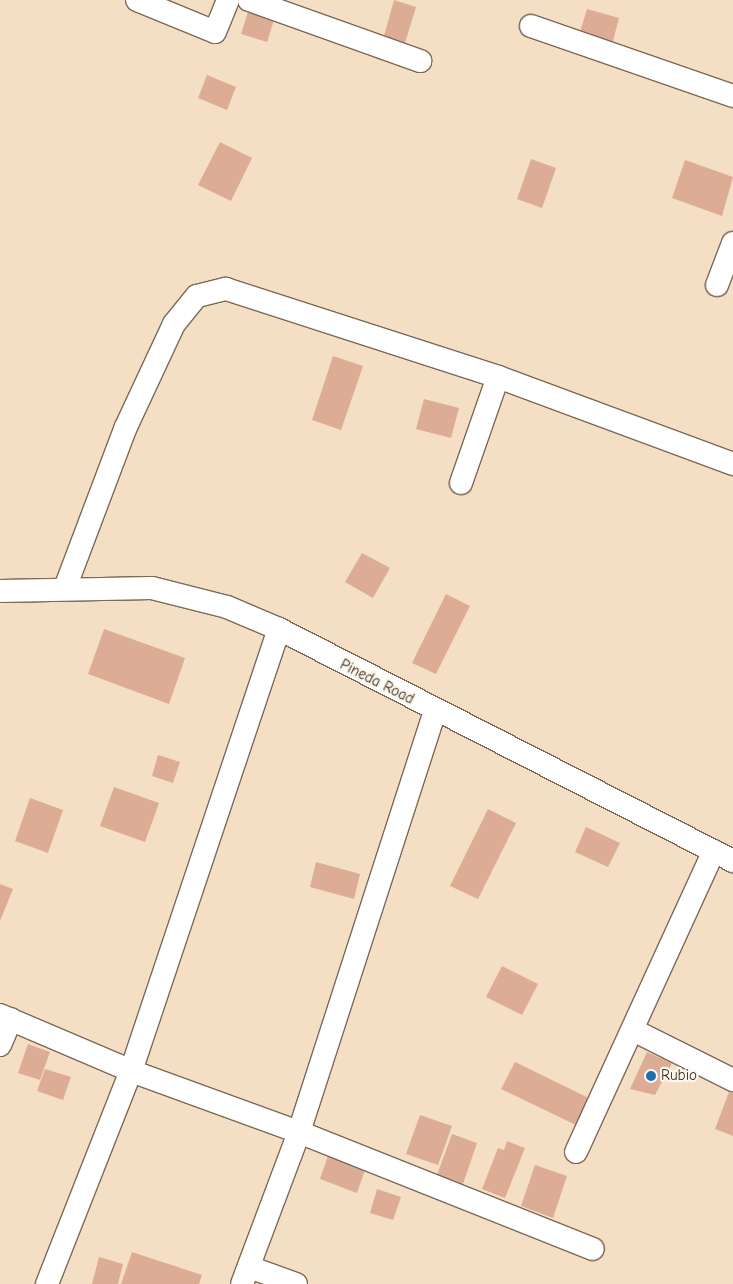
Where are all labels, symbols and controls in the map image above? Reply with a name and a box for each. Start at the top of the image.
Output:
street label: Pineda Road [337,656,417,708]
place label: Rubio [661,1067,697,1085]
marker: Rubio [645,1070,657,1082]

